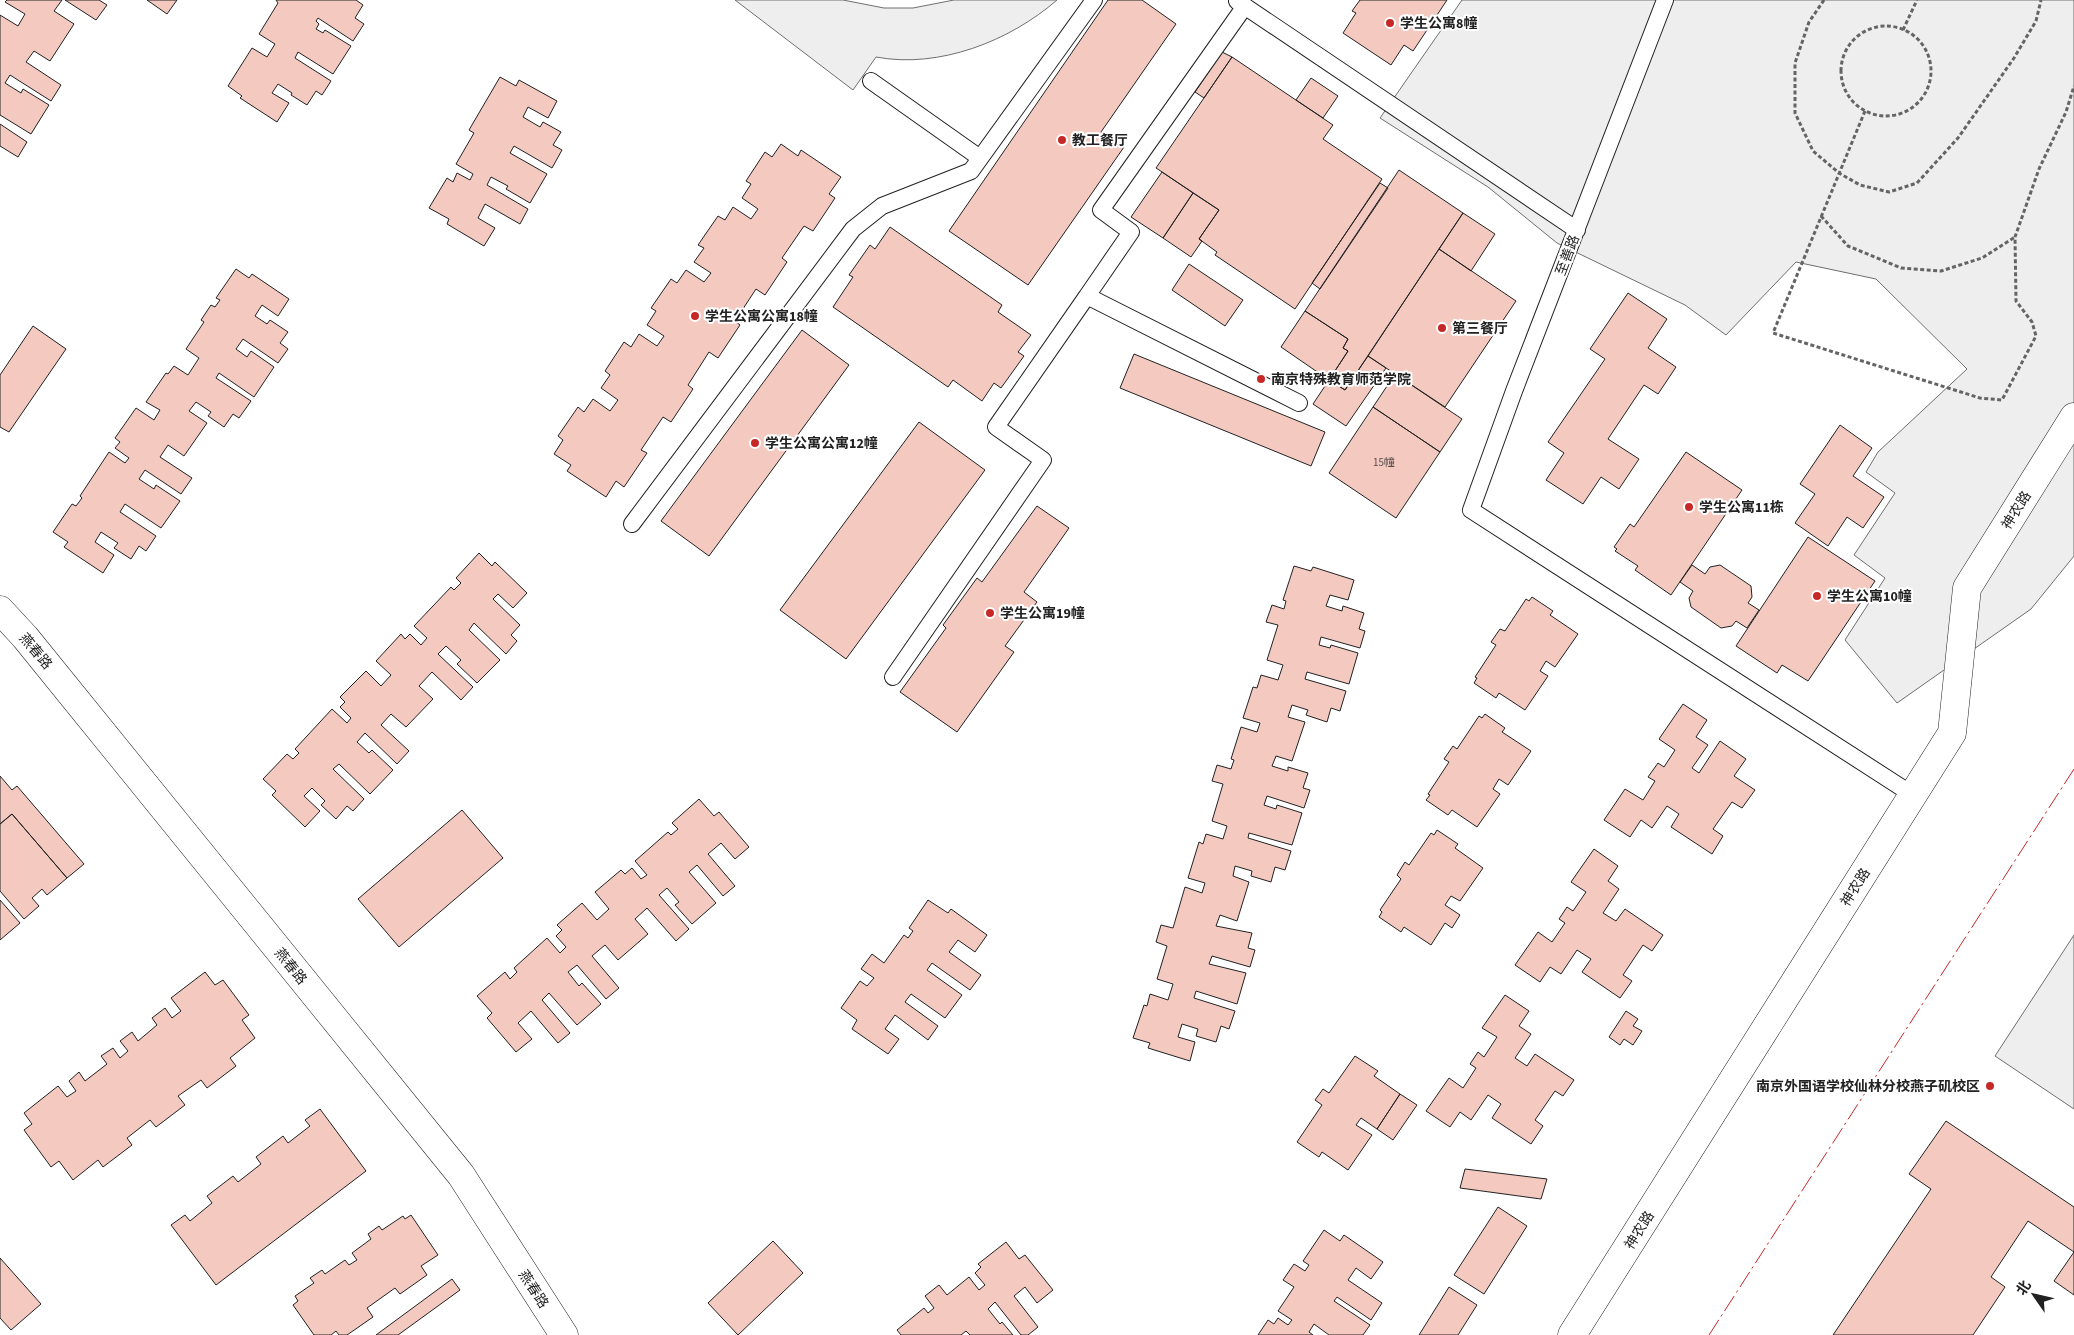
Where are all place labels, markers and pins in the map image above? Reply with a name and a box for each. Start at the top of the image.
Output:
place label: 学生公寓8幢 [1400,14,1477,34]
marker: 学生公寓8幢 [1384,17,1396,29]
place label: 教工餐厅 [1072,131,1128,151]
marker: 教工餐厅 [1056,134,1068,146]
place label: 学生公寓公寓18幢 [705,307,818,327]
marker: 学生公寓公寓18幢 [689,310,701,322]
place label: 第三餐厅 [1452,319,1508,339]
marker: 第三餐厅 [1436,322,1448,334]
place label: 南京特殊教育师范学院 [1271,370,1411,390]
marker: 南京特殊教育师范学院 [1255,373,1267,385]
place label: 学生公寓公寓12幢 [765,434,878,454]
marker: 学生公寓公寓12幢 [749,437,761,449]
place label: 学生公寓11栋 [1699,498,1784,518]
marker: 学生公寓11栋 [1683,501,1695,513]
place label: 学生公寓10幢 [1827,587,1912,607]
marker: 学生公寓10幢 [1811,590,1823,602]
place label: 学生公寓19幢 [1000,604,1085,624]
marker: 学生公寓19幢 [984,607,996,619]
place label: 南京外国语学校仙林分校燕子矶校区 [1756,1077,1980,1097]
marker: 南京外国语学校仙林分校燕子矶校区 [1984,1080,1996,1092]

